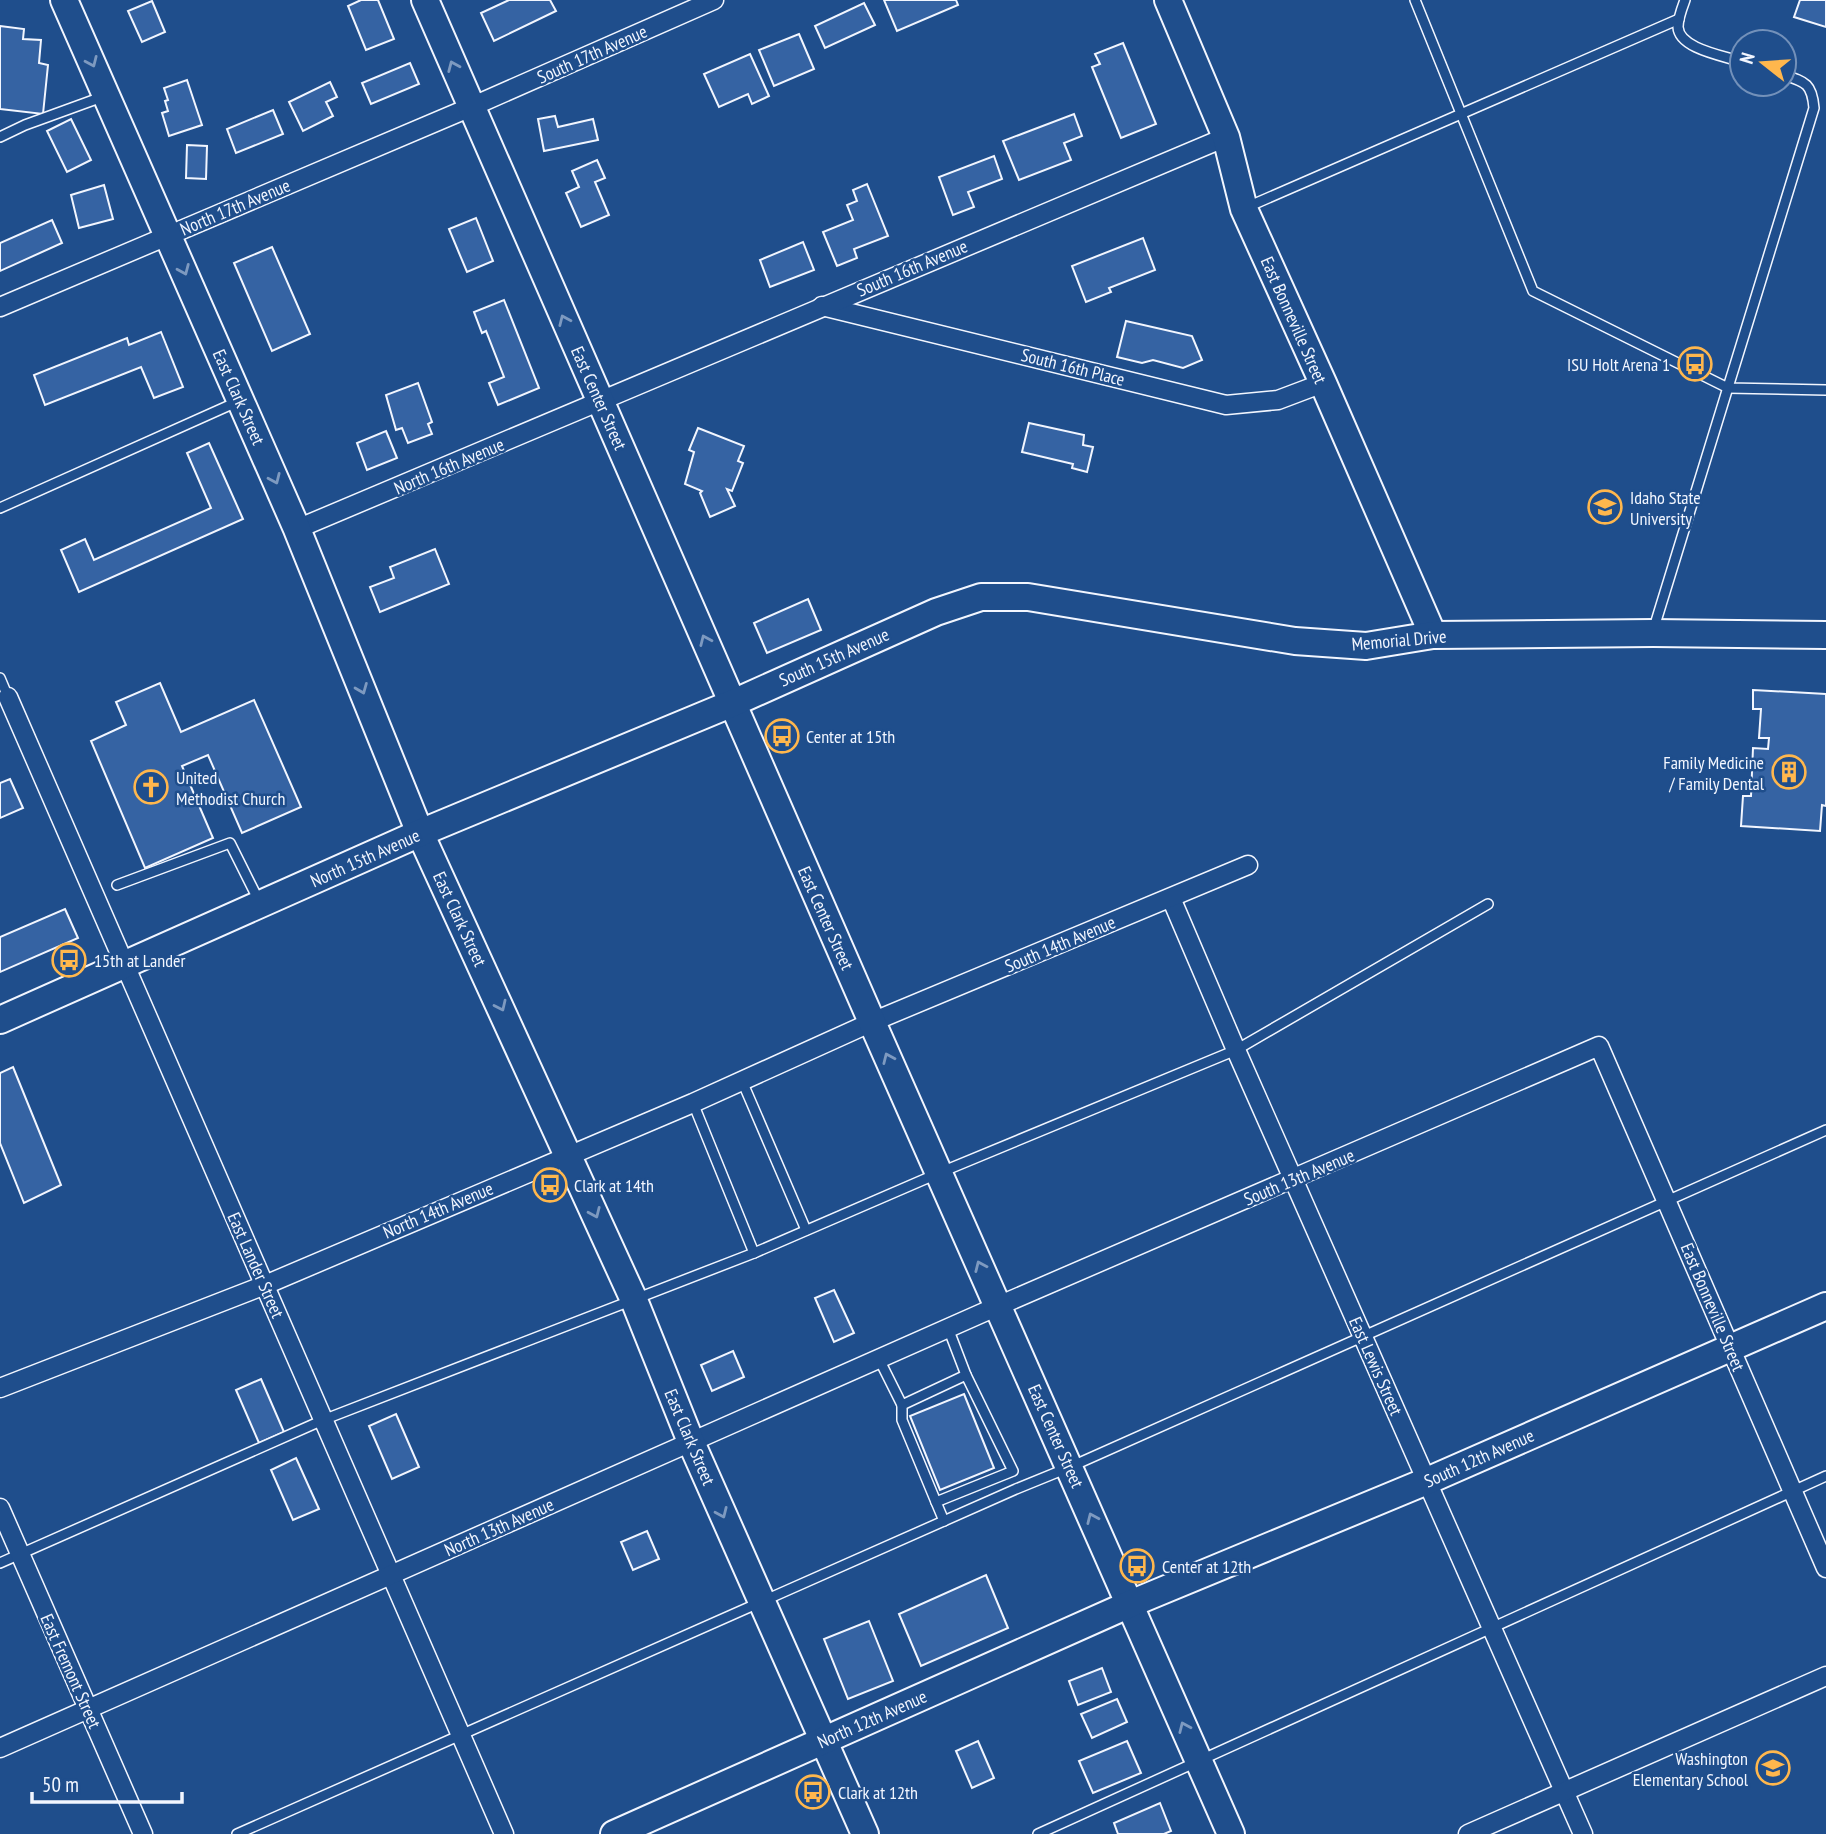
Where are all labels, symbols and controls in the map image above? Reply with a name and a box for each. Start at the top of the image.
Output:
street label: South 17th Avenue [534,20,650,88]
north arrow [1728,28,1798,98]
text: N [1734,50,1760,66]
one-way arrow [84,55,98,68]
one-way arrow [448,61,462,73]
street label: North 17th Avenue [177,173,293,241]
street label: South 16th Avenue [853,234,971,302]
street label: East Bonneville Street [1256,253,1332,387]
one-way arrow [176,263,190,275]
one-way arrow [558,315,572,327]
street label: East Center Street [566,343,632,453]
street label: South 16th Place [1019,343,1127,391]
bus stop icon: ISU Holt Arena 1 [1676,345,1714,383]
street label: East Clark Street [208,346,270,448]
place label: ISU Holt Arena 1 [1567,353,1670,376]
street label: North 16th Avenue [390,432,508,500]
one-way arrow [267,471,281,484]
place label: Idaho State University [1630,486,1701,530]
school or university icon: Idaho State University [1586,488,1624,526]
street label: South 15th Avenue [775,623,893,691]
street label: Memorial Drive [1351,624,1447,656]
one-way arrow [699,635,713,647]
one-way arrow [354,682,368,694]
bus stop icon: Center at 15th [763,717,801,755]
place label: Center at 15th [806,725,895,748]
place label: Family Medicine / Family Dental [1663,751,1765,795]
building icon: Family Medicine / Family Dental [1770,753,1808,791]
place label: United Methodist Church [176,766,285,810]
church icon: United Methodist Church [132,768,170,806]
street label: North 15th Avenue [307,824,423,892]
street label: East Center Street [793,863,859,973]
street label: East Clark Street [428,868,492,970]
street label: South 14th Avenue [1001,910,1119,978]
bus stop icon: 15th at Lander [50,941,88,979]
place label: 15th at Lander [94,949,185,972]
one-way arrow [492,999,506,1011]
one-way arrow [882,1053,896,1065]
street label: South 13th Avenue [1240,1143,1358,1211]
bus stop icon: Clark at 14th [531,1166,569,1204]
place label: Clark at 14th [574,1174,654,1197]
street label: North 14th Avenue [379,1176,497,1244]
one-way arrow [587,1206,601,1218]
street label: East Lander Street [222,1209,290,1321]
street label: East Bonneville Street [1676,1240,1750,1374]
one-way arrow [974,1260,988,1273]
street label: East Lewis Street [1344,1313,1408,1419]
street label: East Center Street [1023,1381,1089,1491]
street label: East Clark Street [659,1386,721,1488]
street label: South 12th Avenue [1420,1424,1538,1492]
street label: North 13th Avenue [441,1493,557,1561]
one-way arrow [714,1506,728,1518]
one-way arrow [1087,1513,1101,1525]
bus stop icon: Center at 12th [1118,1547,1156,1585]
place label: Center at 12th [1162,1555,1251,1578]
street label: East Fremont Street [35,1610,107,1732]
street label: North 12th Avenue [814,1685,930,1753]
one-way arrow [1178,1721,1192,1734]
place label: Washington Elementary School [1633,1747,1749,1791]
school or university icon: Washington Elementary School [1754,1749,1792,1787]
scale bar [32,1760,182,1804]
text: 50 m [42,1771,79,1798]
bus stop icon: Clark at 12th [794,1773,832,1811]
place label: Clark at 12th [838,1781,918,1804]

